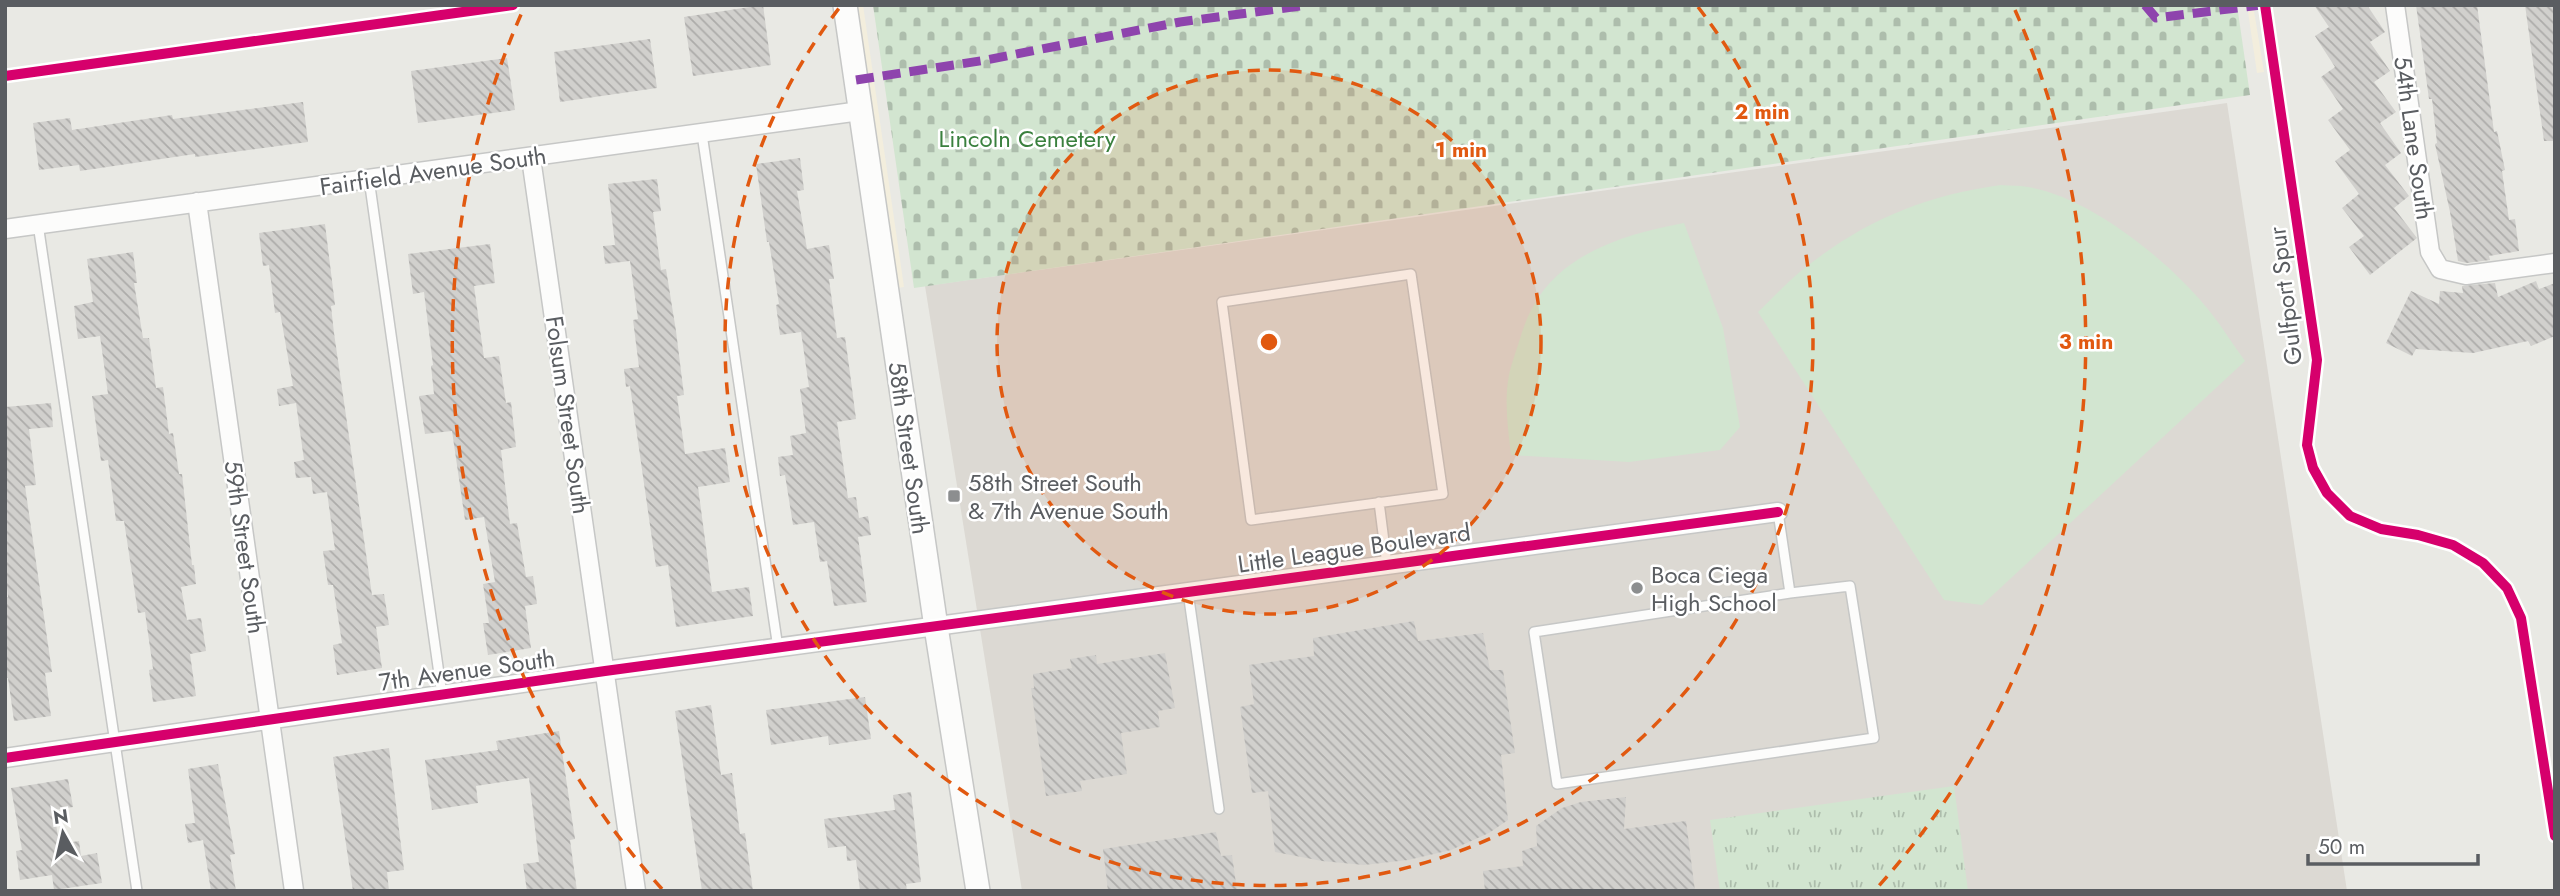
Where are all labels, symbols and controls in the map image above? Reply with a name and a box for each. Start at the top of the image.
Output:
street label: 54th Lane South [2385,54,2443,222]
text: 2 min [1734,97,1790,127]
park label: Lincoln Cemetery [938,121,1116,156]
text: 1 min [1435,135,1487,165]
street label: Fairfield Avenue South [318,138,548,204]
street label: Gulfport Spur [2259,224,2311,367]
street label: Folsum Street South [537,314,599,516]
text: 3 min [2059,327,2113,357]
centre of rings [1257,330,1281,354]
street label: 58th Street South [880,359,938,537]
street label: 59th Street South [216,458,274,636]
place label: 58th Street South & 7th Avenue South [968,465,1169,528]
marker: 58th Street South & 7th Avenue South [946,488,962,504]
street label: Little League Boulevard [1235,514,1473,582]
place label: Boca Ciega High School [1651,557,1777,620]
marker: Boca Ciega High School [1629,580,1645,596]
street label: 7th Avenue South [377,640,557,700]
north arrow [28,798,98,868]
text: N [51,802,70,831]
scale bar [2308,822,2478,866]
text: 50 m [2318,832,2365,862]

